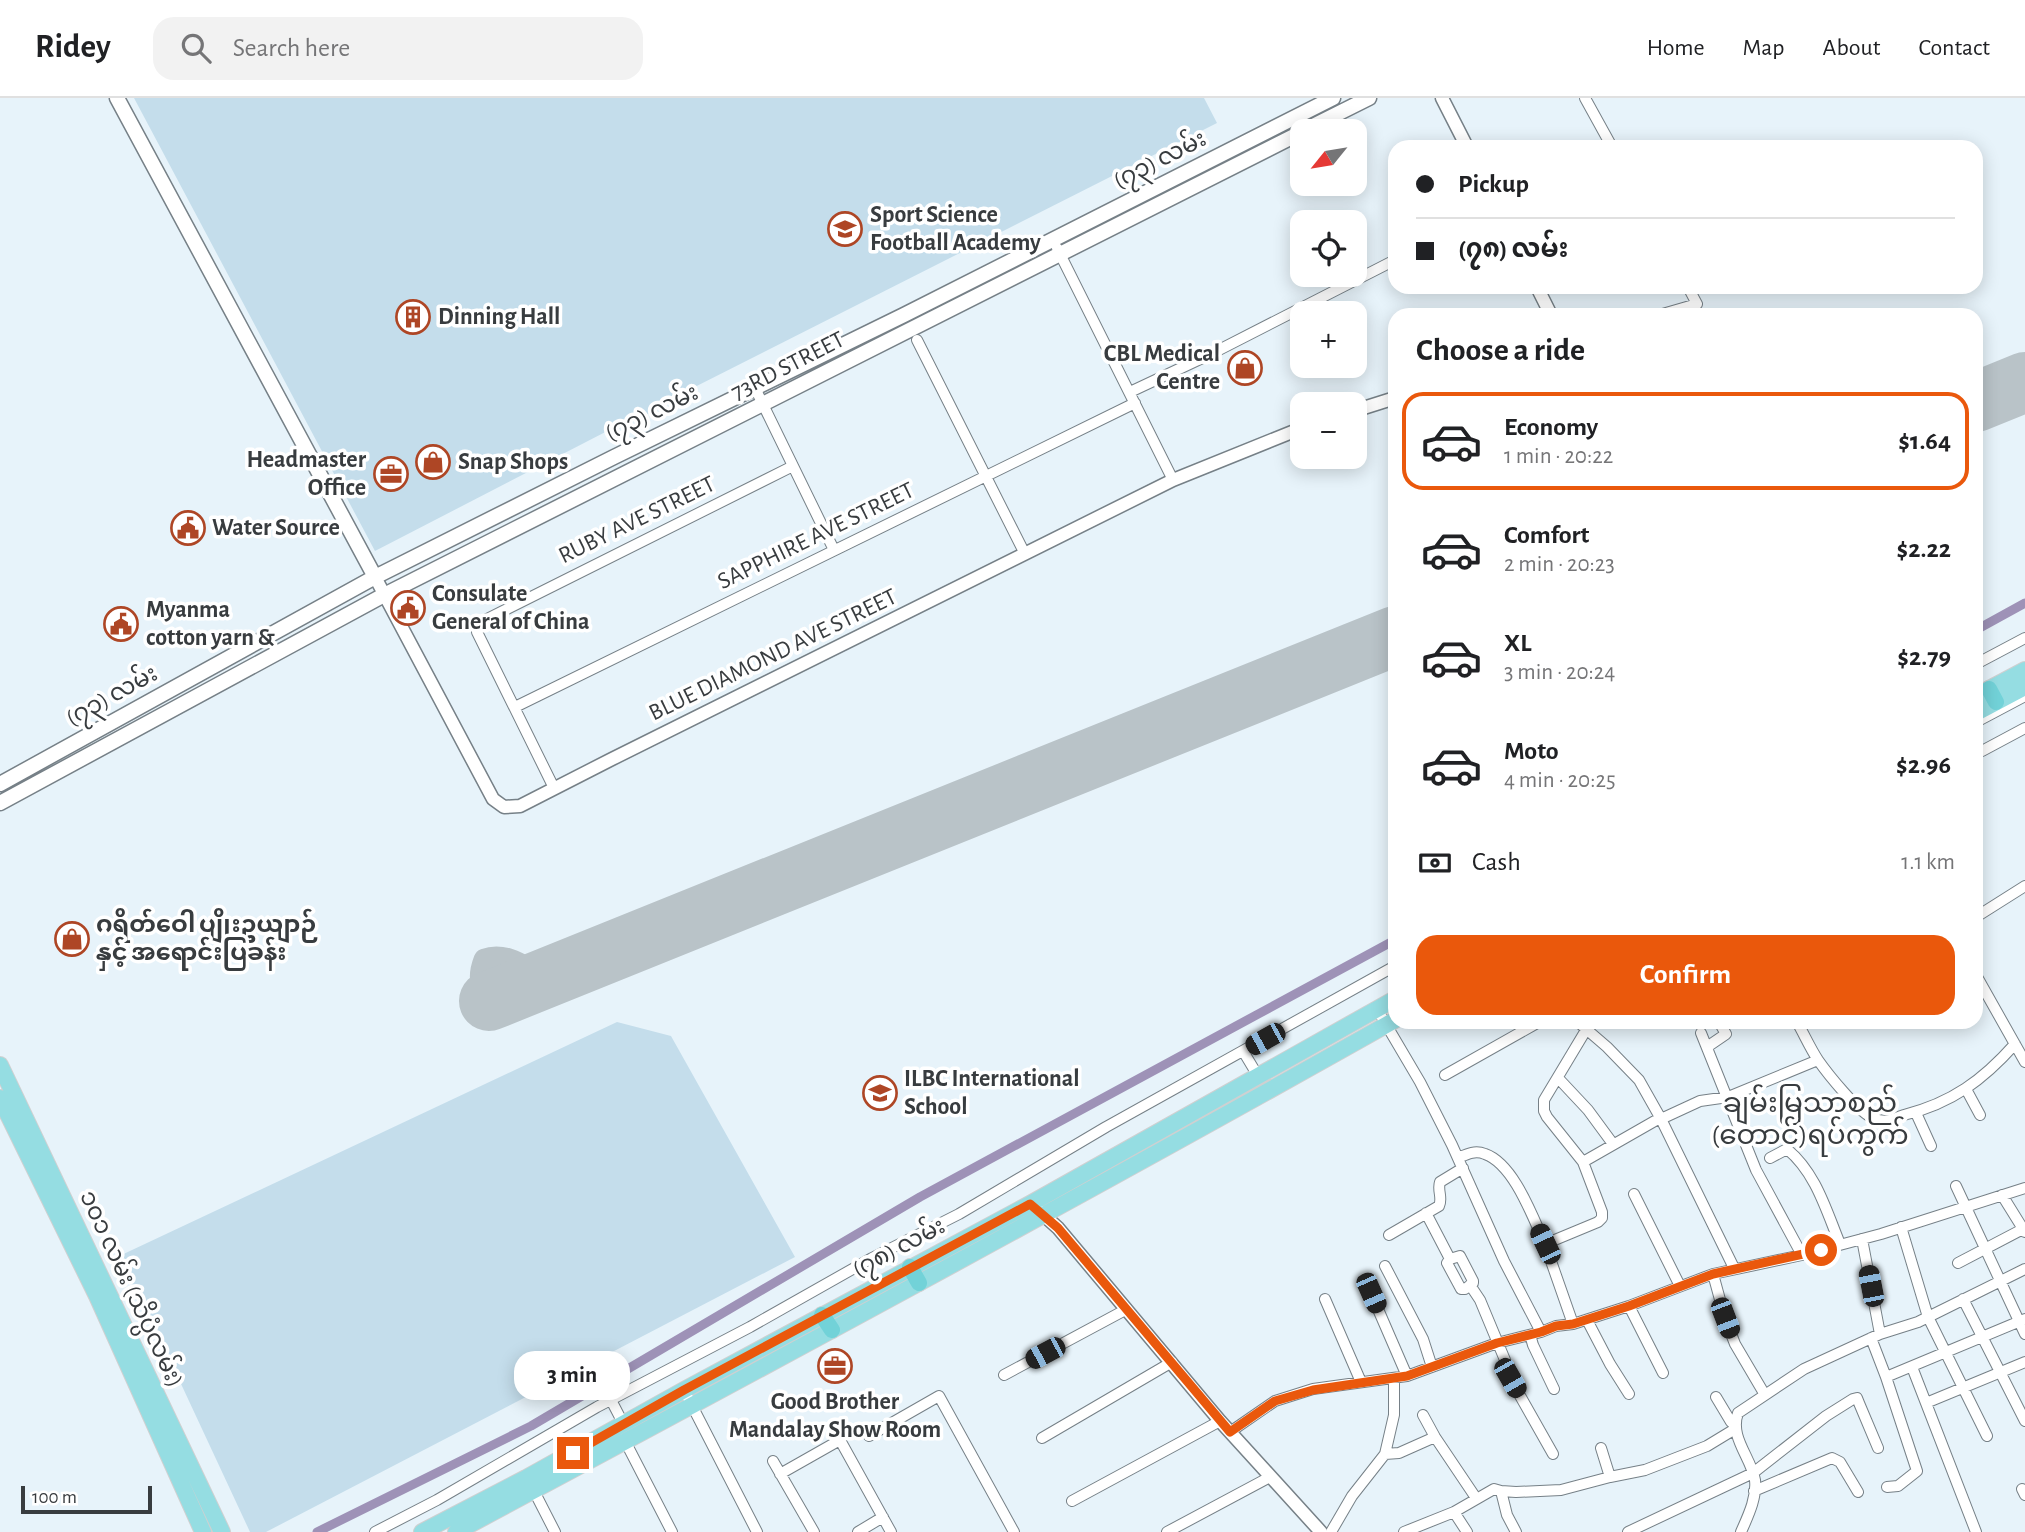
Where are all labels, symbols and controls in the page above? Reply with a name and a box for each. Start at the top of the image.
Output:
search box [153,17,643,80]
icon: search [177,29,215,67]
text: Ridey [35,31,111,64]
text: Search here [233,35,350,61]
text: Home [1647,36,1705,60]
text: Map [1743,36,1785,60]
text: About [1823,36,1880,60]
text: Contact [1918,36,1990,60]
north arrow [1290,119,1367,196]
map controls [1290,119,1367,469]
street label: (၇၃) လမ်း [1108,122,1213,199]
text: Pickup [1458,171,1529,197]
place label: Sport Science Football Academy [870,203,1041,255]
school or university icon: Sport Science Football Academy [826,210,864,248]
button: locate [1290,210,1367,287]
text: (၇၈) လမ်း [1458,236,1569,262]
building icon: Dinning Hall [394,298,432,336]
button: + [1290,301,1367,378]
place label: Dinning Hall [438,305,560,329]
street label: 73RD STREET [727,327,849,405]
text: Choose a ride [1416,334,1585,366]
place label: CBL Medical Centre [1104,342,1220,394]
shop icon: CBL Medical Centre [1226,349,1264,387]
street label: (၇၃) လမ်း [600,376,705,451]
button: − [1290,392,1367,469]
icon: car [1420,410,1483,473]
text: Economy [1504,414,1598,440]
text: $1.64 [1898,428,1951,454]
shop icon: Snap Shops [414,443,452,481]
text: 1 min · 20:22 [1504,445,1613,468]
place label: Headmaster Office [247,448,367,500]
place label: Snap Shops [458,450,568,474]
office icon: Headmaster Office [372,455,410,493]
street label: RUBY AVE STREET [555,472,719,568]
street label: SAPPHIRE AVE STREET [714,478,918,594]
public building icon: Water Source [169,509,207,547]
place label: Water Source [212,516,340,540]
icon: car [1420,518,1483,581]
text: Comfort [1504,522,1589,548]
text: $2.22 [1897,536,1951,562]
text: 2 min · 20:23 [1504,553,1615,576]
place label: Consulate General of China [432,582,590,634]
street label: BLUE DIAMOND AVE STREET [645,584,901,726]
public building icon: Consulate General of China [389,589,427,627]
place label: Myanma cotton yarn & [146,598,275,650]
public building icon: Myanma cotton yarn & [102,605,140,643]
icon: car [1420,626,1483,689]
text: XL [1504,630,1531,656]
text: $2.79 [1897,644,1951,670]
street label: (၇၃) လမ်း [60,657,165,736]
text: 3 min · 20:24 [1504,661,1615,684]
icon: car [1420,734,1483,797]
text: Moto [1504,738,1559,764]
text: $2.96 [1896,752,1951,778]
text: 4 min · 20:25 [1504,769,1616,792]
icon: cash [1416,844,1454,882]
text: Cash [1472,849,1521,875]
text: 1.1 km [1901,851,1955,874]
place label: ဂရိတ်ဝေါ ပျိုးဥယျာဉ် နှင့် အရောင်းပြခန်း [96,908,319,971]
shop icon: ဂရိတ်ဝေါ ပျိုးဥယျာဉ် နှင့် အရောင်းပြခန်း [53,920,91,958]
button: Confirm [1416,935,1955,1015]
car [1242,1020,1289,1058]
place label: ILBC International School [904,1067,1080,1119]
school or university icon: ILBC International School [861,1074,899,1112]
district label: ချမ်းမြသာစည် (တောင်)ရပ်ကွက် [1711,1084,1909,1157]
street label: ၁၀၁ လမ်း (သိပ္ပံလမ်း) [69,1185,192,1394]
street label: (၇၈) လမ်း [846,1209,952,1288]
car [1527,1221,1564,1267]
route start [1805,1234,1837,1266]
car [1857,1263,1886,1309]
car [1353,1270,1390,1316]
car [1708,1295,1743,1341]
car [1022,1334,1069,1372]
office icon: Good Brother Mandalay Show Room [816,1347,854,1385]
callout: 3 min [515,1352,631,1400]
car [1491,1355,1530,1401]
text: 3 min [547,1364,597,1387]
place label: Good Brother Mandalay Show Room [729,1390,941,1442]
route end [557,1437,589,1469]
scale bar [21,1483,152,1515]
text: 100 m [32,1488,77,1507]

